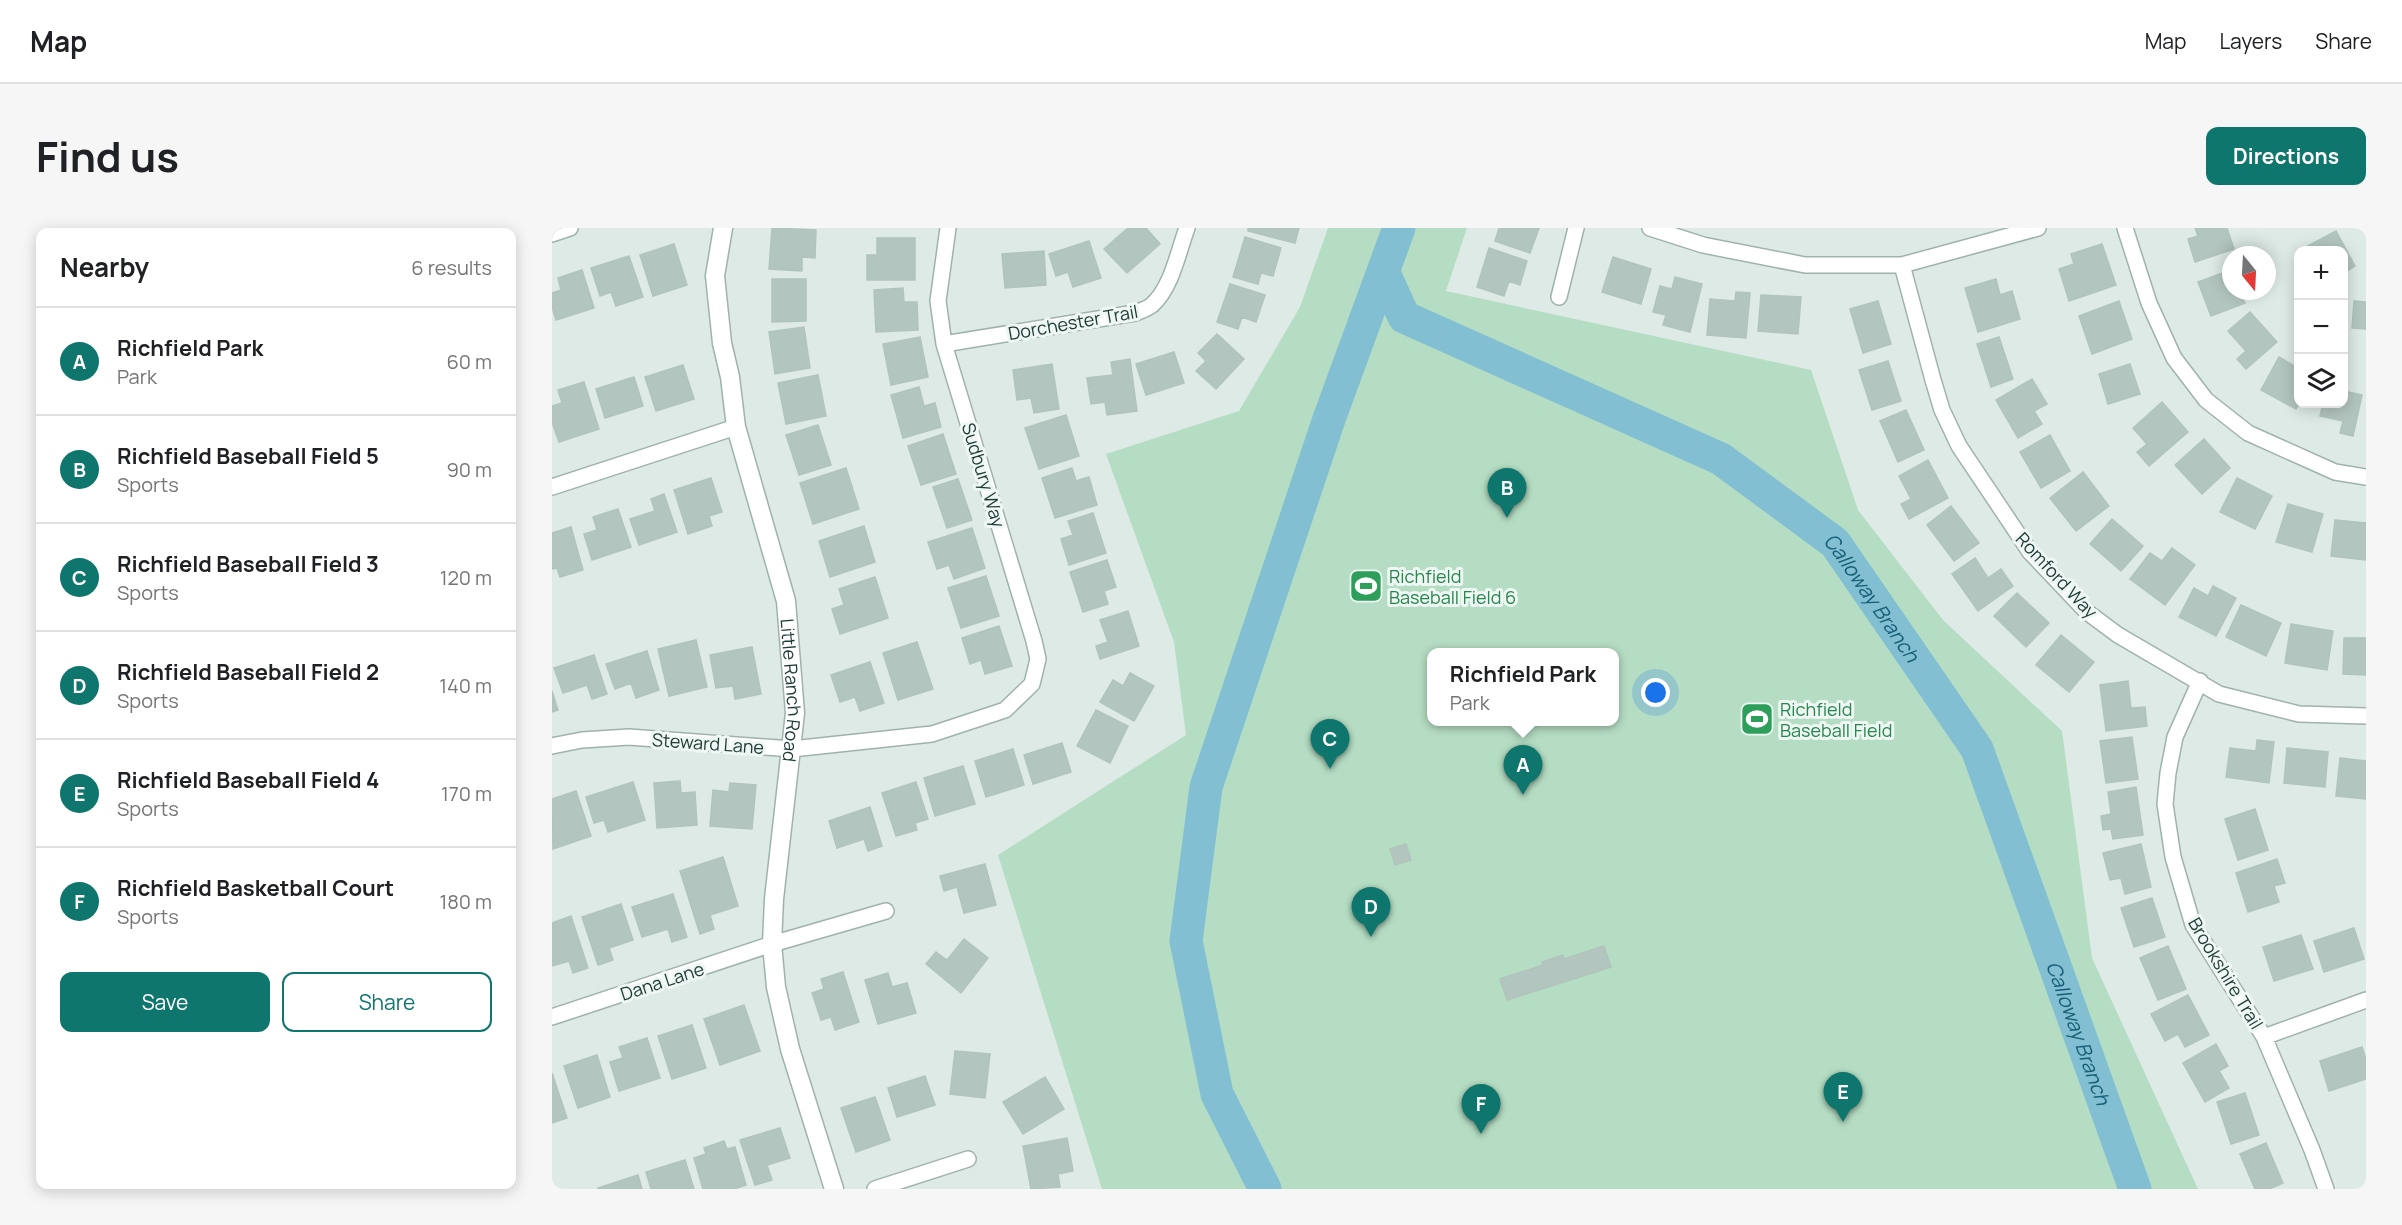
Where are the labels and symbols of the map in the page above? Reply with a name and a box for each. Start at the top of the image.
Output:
north arrow [2222,246,2276,300]
street label: Dorchester Trail [1006,299,1140,345]
street label: Sudbury Way [957,420,1011,531]
pin: B [1488,468,1526,518]
water label: Calloway Branch [1819,526,1927,668]
street label: Romford Way [2011,527,2103,624]
place label: Richfield Baseball Field 6 [1389,564,1516,609]
sports icon: Richfield Baseball Field 6 [1348,568,1384,604]
street label: Little Ranch Road [775,618,807,763]
your location [1641,678,1670,707]
place label: Richfield Baseball Field [1780,697,1892,742]
sports icon: Richfield Baseball Field [1739,701,1775,737]
pin: C [1310,720,1350,769]
street label: Steward Lane [651,727,765,759]
pin: A [1504,746,1542,795]
pin: D [1352,888,1390,937]
street label: Brookshire Trail [2183,913,2269,1033]
street label: Dana Lane [617,956,707,1006]
water label: Calloway Branch [2041,957,2118,1109]
pin: E [1824,1072,1862,1122]
pin: F [1462,1084,1500,1134]

